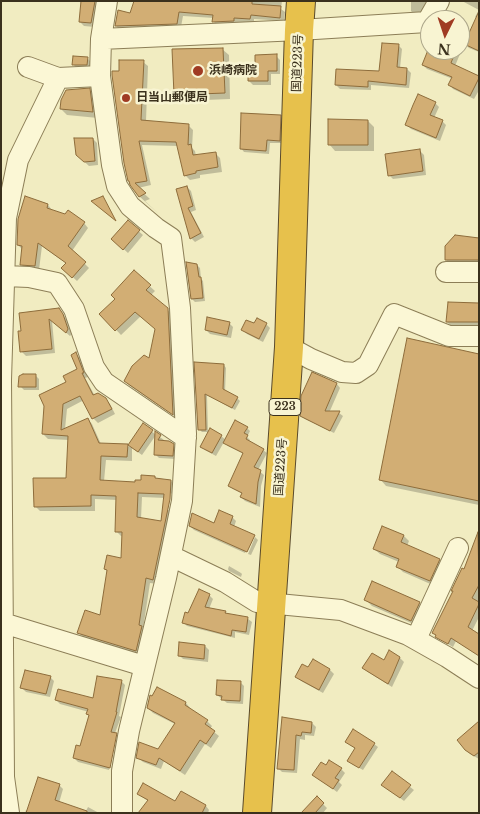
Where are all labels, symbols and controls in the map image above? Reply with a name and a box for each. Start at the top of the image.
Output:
north arrow [420,10,470,60]
street label: 国道223号 [290,34,306,92]
text: N [437,40,451,58]
marker: 浜崎病院 [191,64,205,78]
place label: 浜崎病院 [209,64,257,78]
place label: 日当山郵便局 [136,91,208,105]
marker: 日当山郵便局 [120,92,132,104]
road number: 223 [269,398,301,416]
street label: 国道223号 [272,437,290,497]

